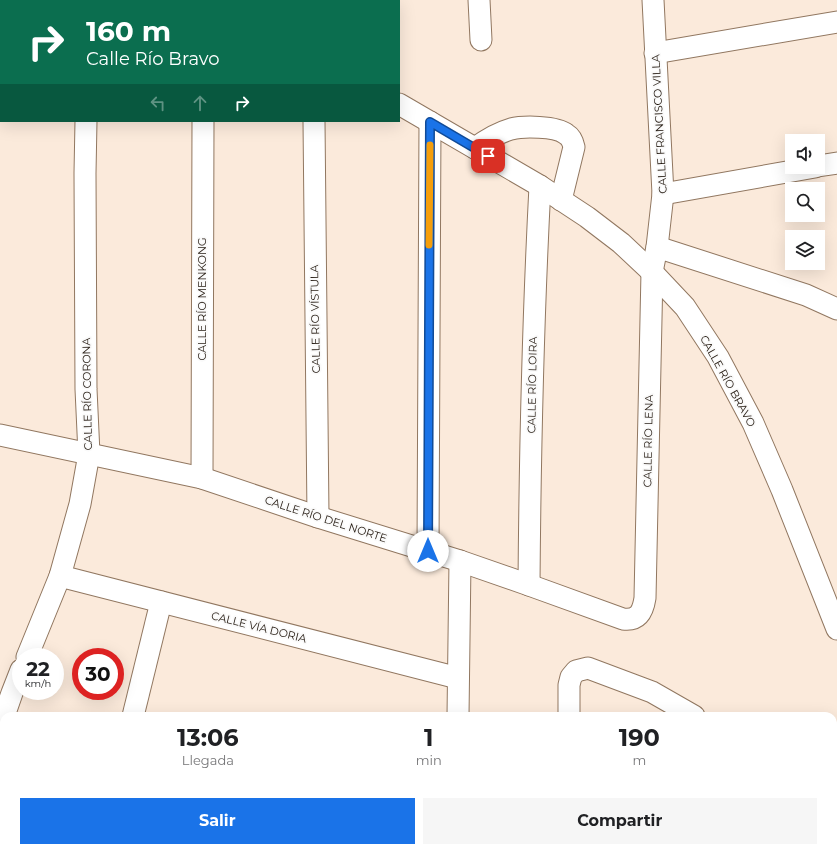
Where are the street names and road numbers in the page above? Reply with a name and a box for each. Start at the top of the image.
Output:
street label: CALLE FRANCISCO VILLA [648,54,670,194]
street label: CALLE RÍO MENKONG [195,238,209,360]
street label: CALLE RÍO VÍSTULA [307,264,323,374]
street label: CALLE RÍO BRAVO [697,333,759,429]
street label: CALLE RÍO LOIRA [524,336,540,434]
street label: CALLE RÍO CORONA [79,337,95,450]
street label: CALLE RÍO LENA [640,394,656,487]
street label: CALLE RÍO DEL NORTE [263,493,389,545]
street label: CALLE VÍA DORIA [210,608,308,646]

